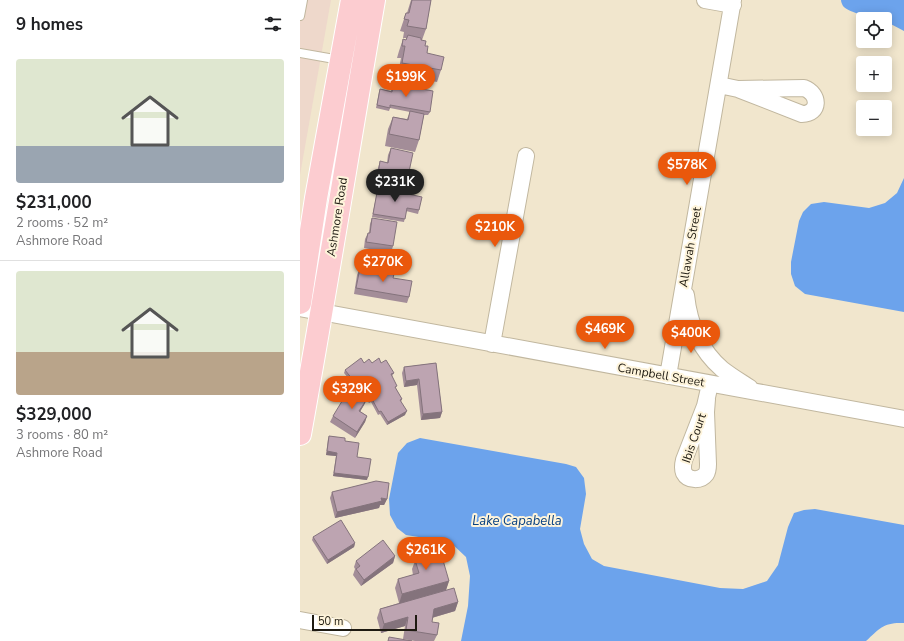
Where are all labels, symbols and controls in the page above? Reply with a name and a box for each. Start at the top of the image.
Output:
map controls [856,12,892,136]
button: locate [856,12,892,48]
text: 9 homes [16,13,83,36]
icon: filters [262,13,284,35]
button: + [856,56,892,92]
pin: $199K [378,64,434,98]
text: $199K [386,68,426,86]
icon: home [114,85,186,157]
button: − [856,100,892,136]
pin: $578K [659,152,715,186]
text: $578K [667,156,707,174]
pin: $231K [367,169,423,203]
text: $231K [375,173,415,191]
street label: Ashmore Road [323,176,351,258]
text: $231,000 [16,191,92,214]
street label: Allawah Street [675,205,705,288]
text: 2 rooms · 52 m² [16,214,108,232]
pin: $210K [467,214,523,248]
text: $210K [475,218,515,236]
text: Ashmore Road [16,232,102,250]
pin: $270K [355,249,411,283]
text: $270K [363,253,403,271]
icon: home [114,297,186,369]
pin: $469K [577,316,633,350]
text: $469K [585,320,625,338]
pin: $400K [663,320,719,354]
text: $400K [671,324,711,342]
street label: Campbell Street [616,359,706,391]
pin: $329K [324,376,380,410]
text: $329K [332,380,372,398]
text: $329,000 [16,403,92,426]
street label: Ibis Court [678,410,710,465]
text: 3 rooms · 80 m² [16,426,108,444]
text: Ashmore Road [16,444,102,462]
water label: Lake Capabella [472,512,562,530]
pin: $261K [398,537,454,571]
text: $261K [406,541,446,559]
scale bar [312,613,417,632]
text: 50 m [318,614,343,629]

